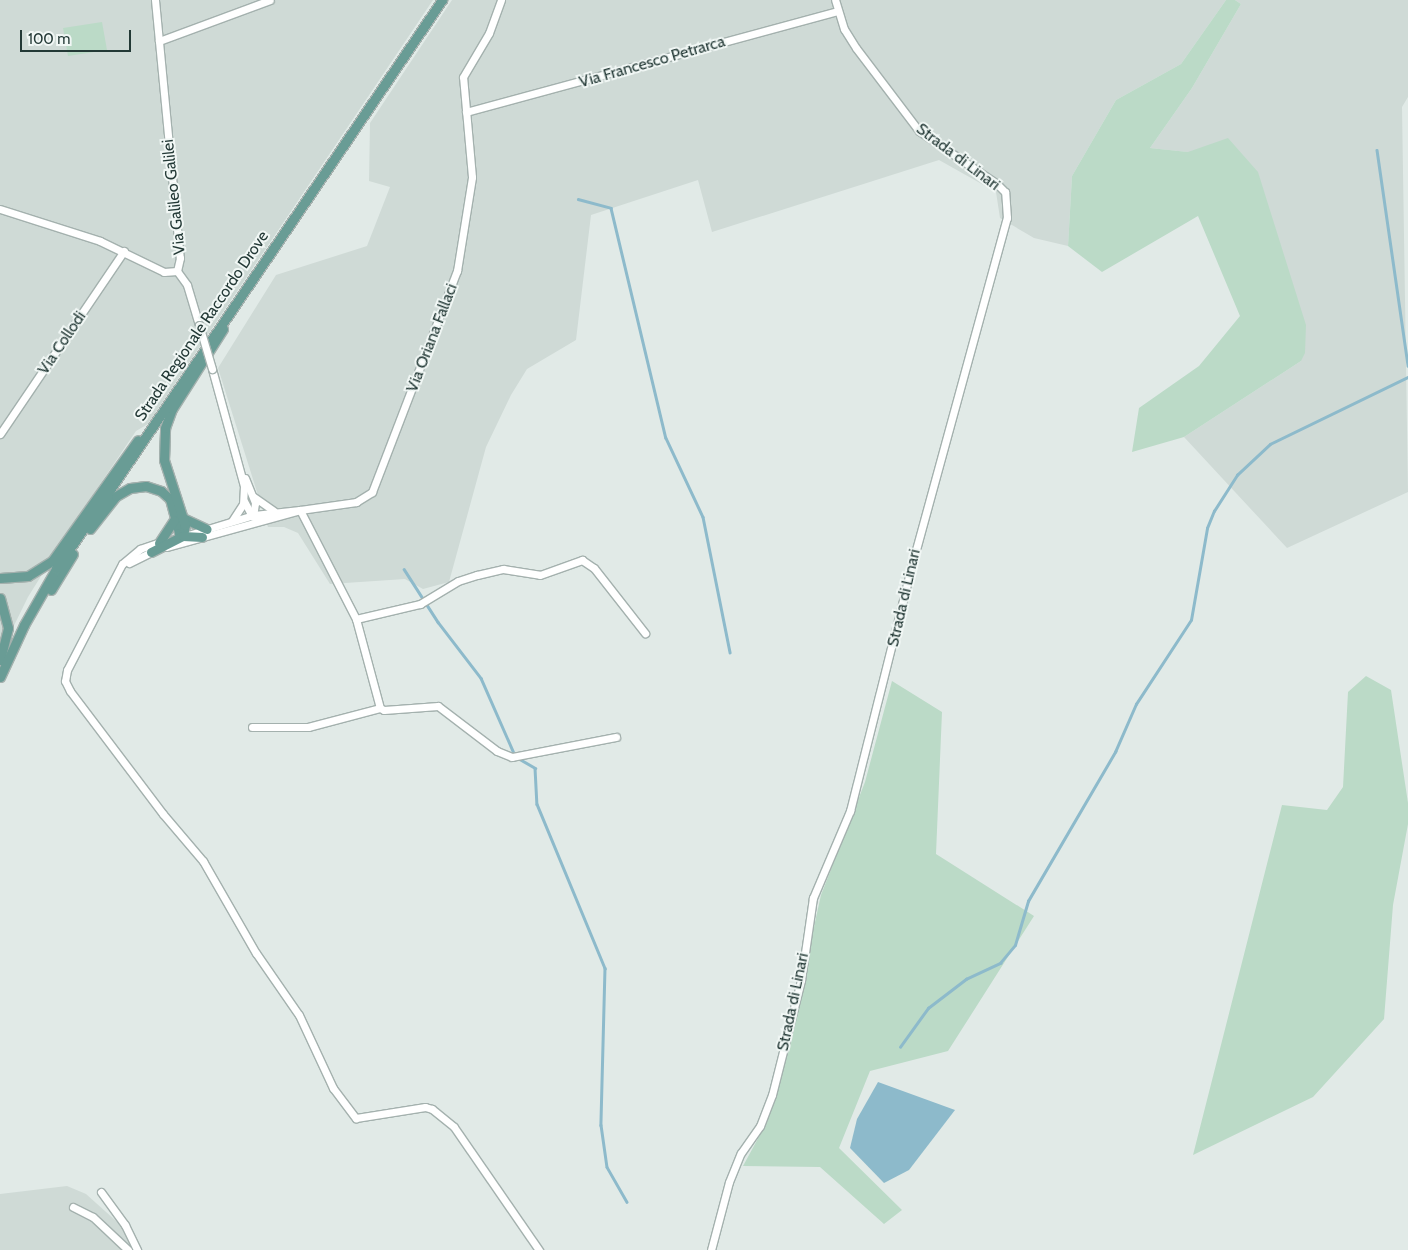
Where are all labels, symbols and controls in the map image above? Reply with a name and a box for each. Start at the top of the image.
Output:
scale bar [22,20,134,52]
text: 100 m [28,30,70,48]
street label: Via Francesco Petrarca [577,32,727,92]
street label: Strada di Linari [912,119,1004,195]
street label: Via Galileo Galilei [158,138,190,256]
street label: Strada Regionale Raccordo Drove [131,227,273,425]
street label: Via Oriana Fallaci [402,281,462,395]
street label: Via Collodi [34,308,90,378]
street label: Strada di Linari [883,547,925,649]
street label: Strada di Linari [773,951,813,1053]

